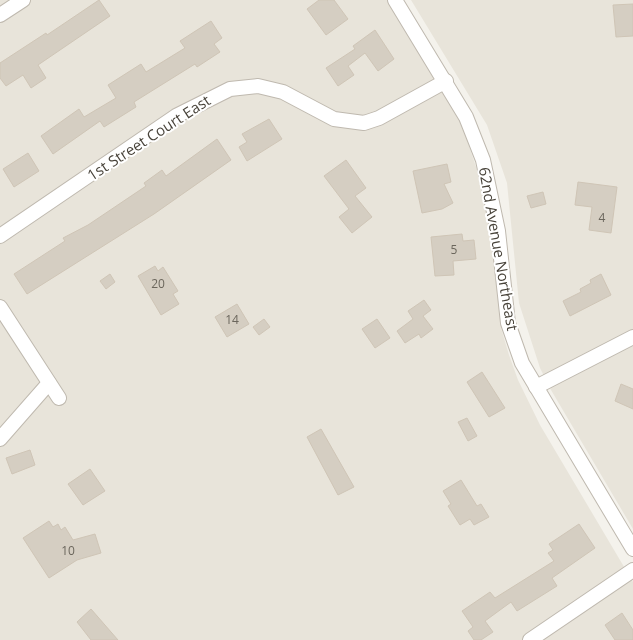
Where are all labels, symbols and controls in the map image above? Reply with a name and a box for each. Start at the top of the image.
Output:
street label: 1st Street Court East [83,90,214,184]
street label: 62nd Avenue Northeast [475,165,523,332]
house number: 4 [599,209,606,226]
house number: 5 [451,241,458,258]
house number: 20 [151,275,165,292]
house number: 14 [225,311,239,328]
house number: 10 [61,542,75,559]

